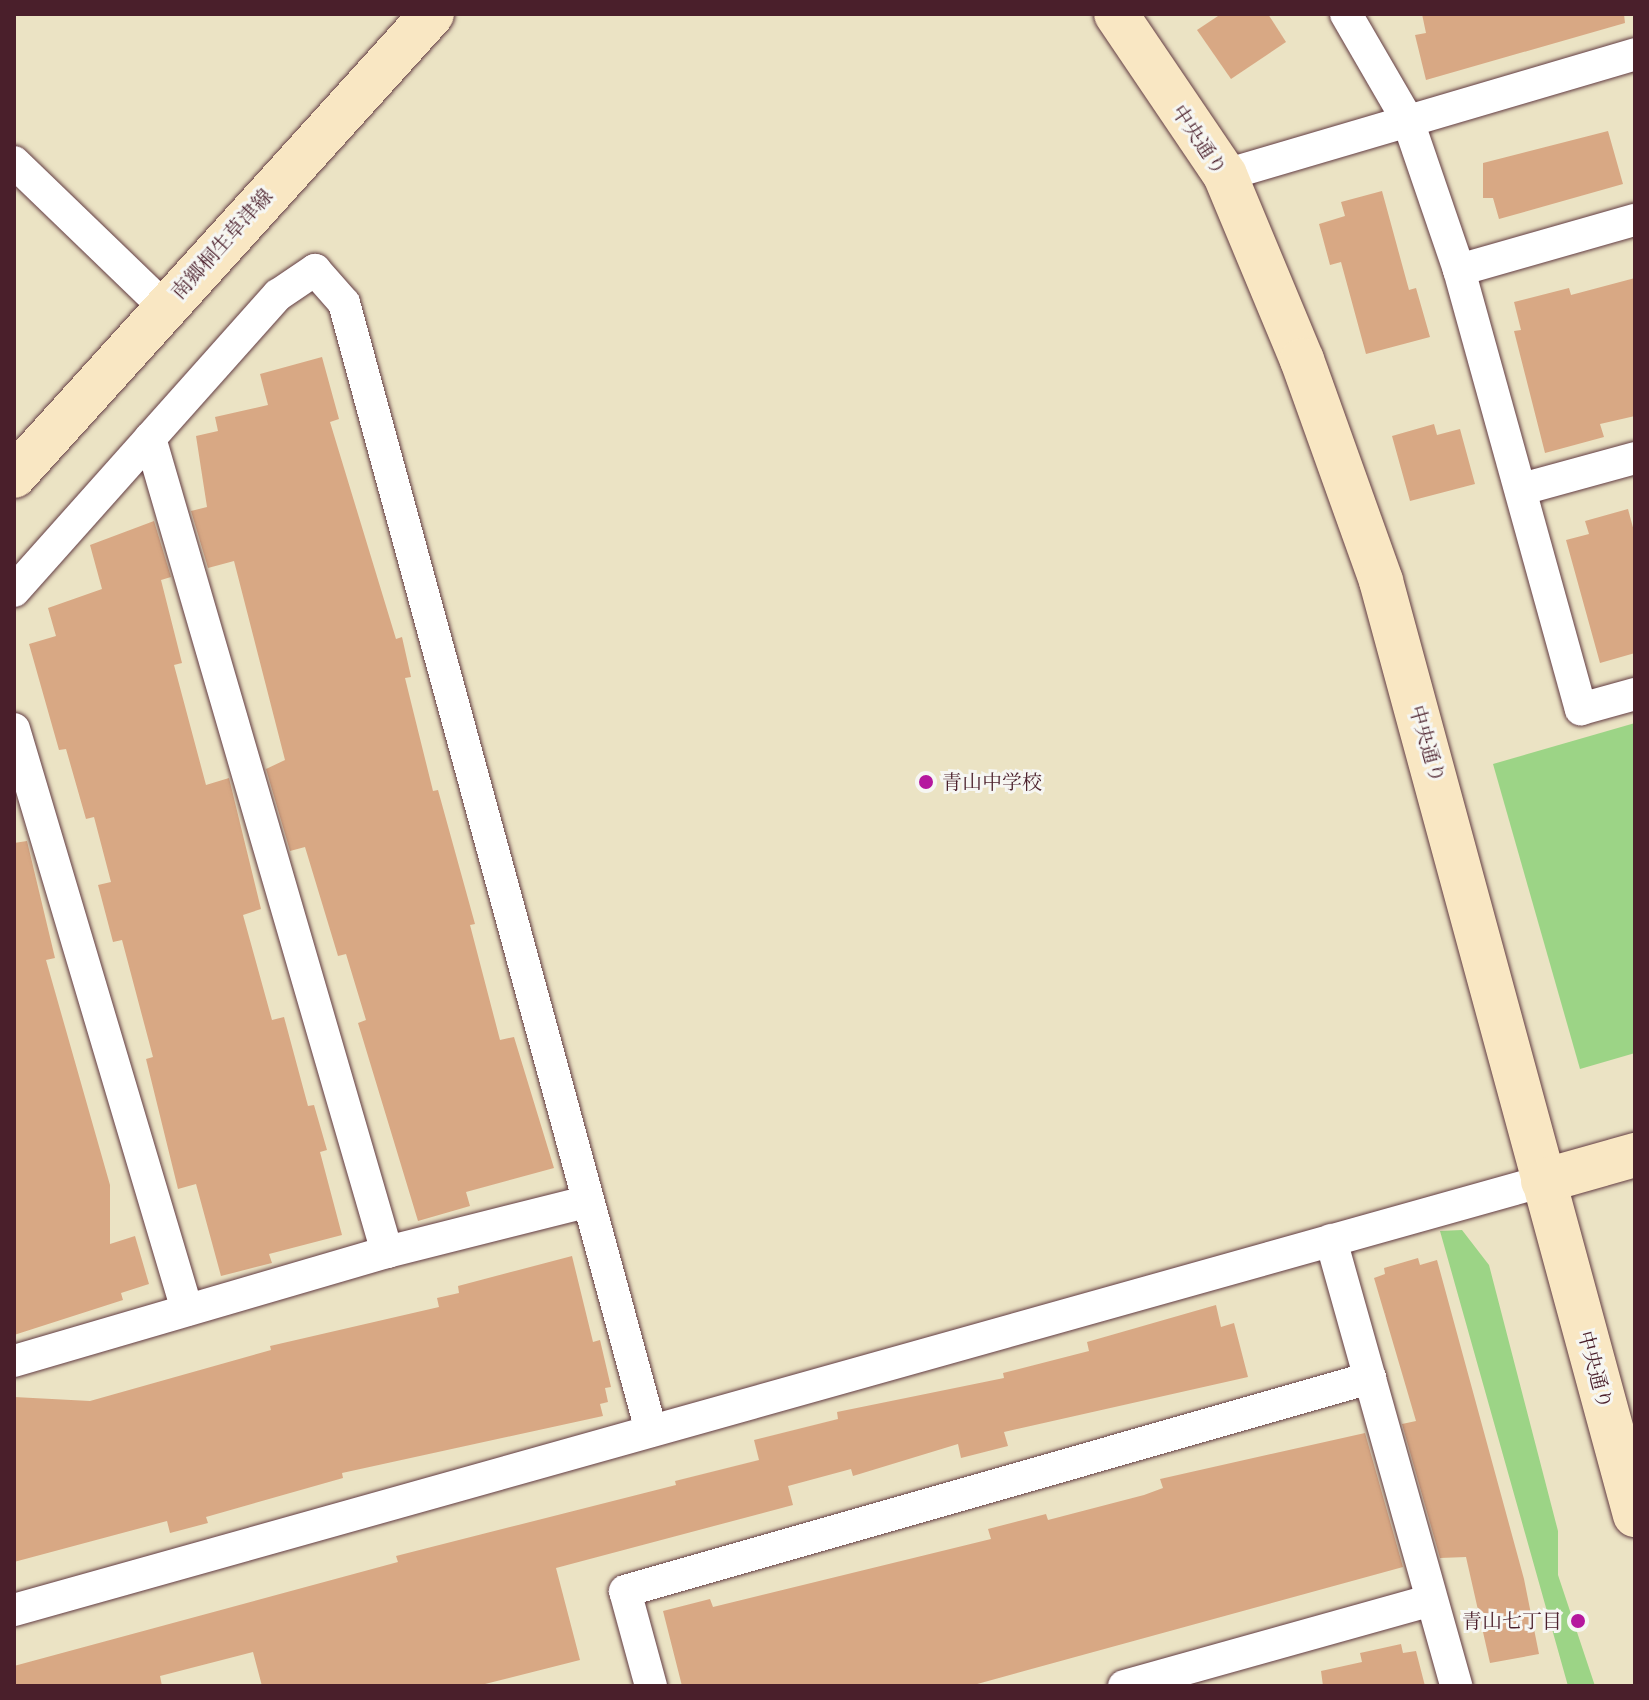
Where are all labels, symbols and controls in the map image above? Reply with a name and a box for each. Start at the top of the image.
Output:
street label: 中央通り [1167,100,1231,180]
street label: 南郷桐生草津線 [166,184,278,304]
street label: 中央通り [1404,702,1450,786]
place label: 青山中学校 [942,770,1042,794]
marker: 青山中学校 [917,773,935,791]
street label: 中央通り [1573,1328,1617,1412]
place label: 青山七丁目 [1462,1609,1562,1633]
marker: 青山七丁目 [1569,1612,1587,1630]

